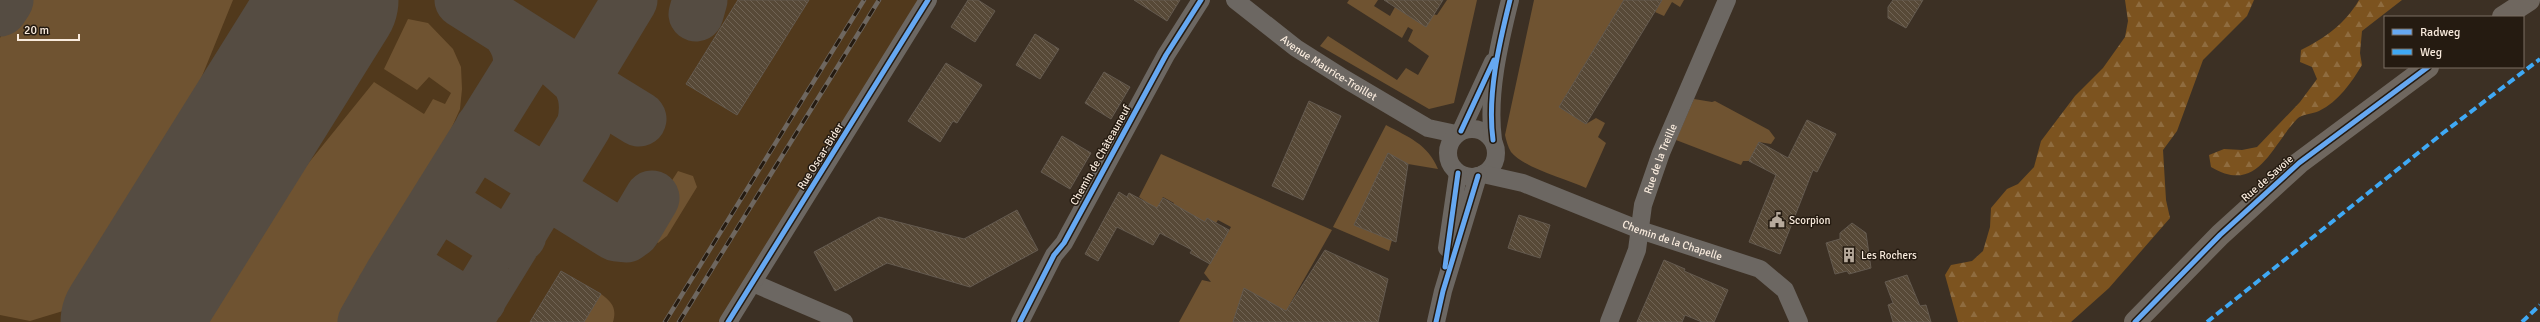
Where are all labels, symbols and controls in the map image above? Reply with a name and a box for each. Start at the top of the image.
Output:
scale bar [18,16,79,42]
legend [2384,16,2524,68]
text: 20 m [24,23,49,38]
text: Radweg [2420,25,2460,40]
street label: Avenue Maurice-Troillet [1278,33,1379,104]
text: Weg [2420,45,2442,60]
street label: Chemin de Châteauneuf [1068,102,1134,207]
street label: Rue Oscar-Bider [795,121,846,192]
street label: Rue de la Treille [1641,122,1680,196]
street label: Rue de Savoie [2239,152,2296,204]
public building icon: Scorpion [1768,211,1786,229]
place label: Scorpion [1789,214,1831,227]
street label: Chemin de la Chapelle [1620,218,1724,263]
building icon: Les Rochers [1840,246,1858,264]
place label: Les Rochers [1861,249,1917,262]

